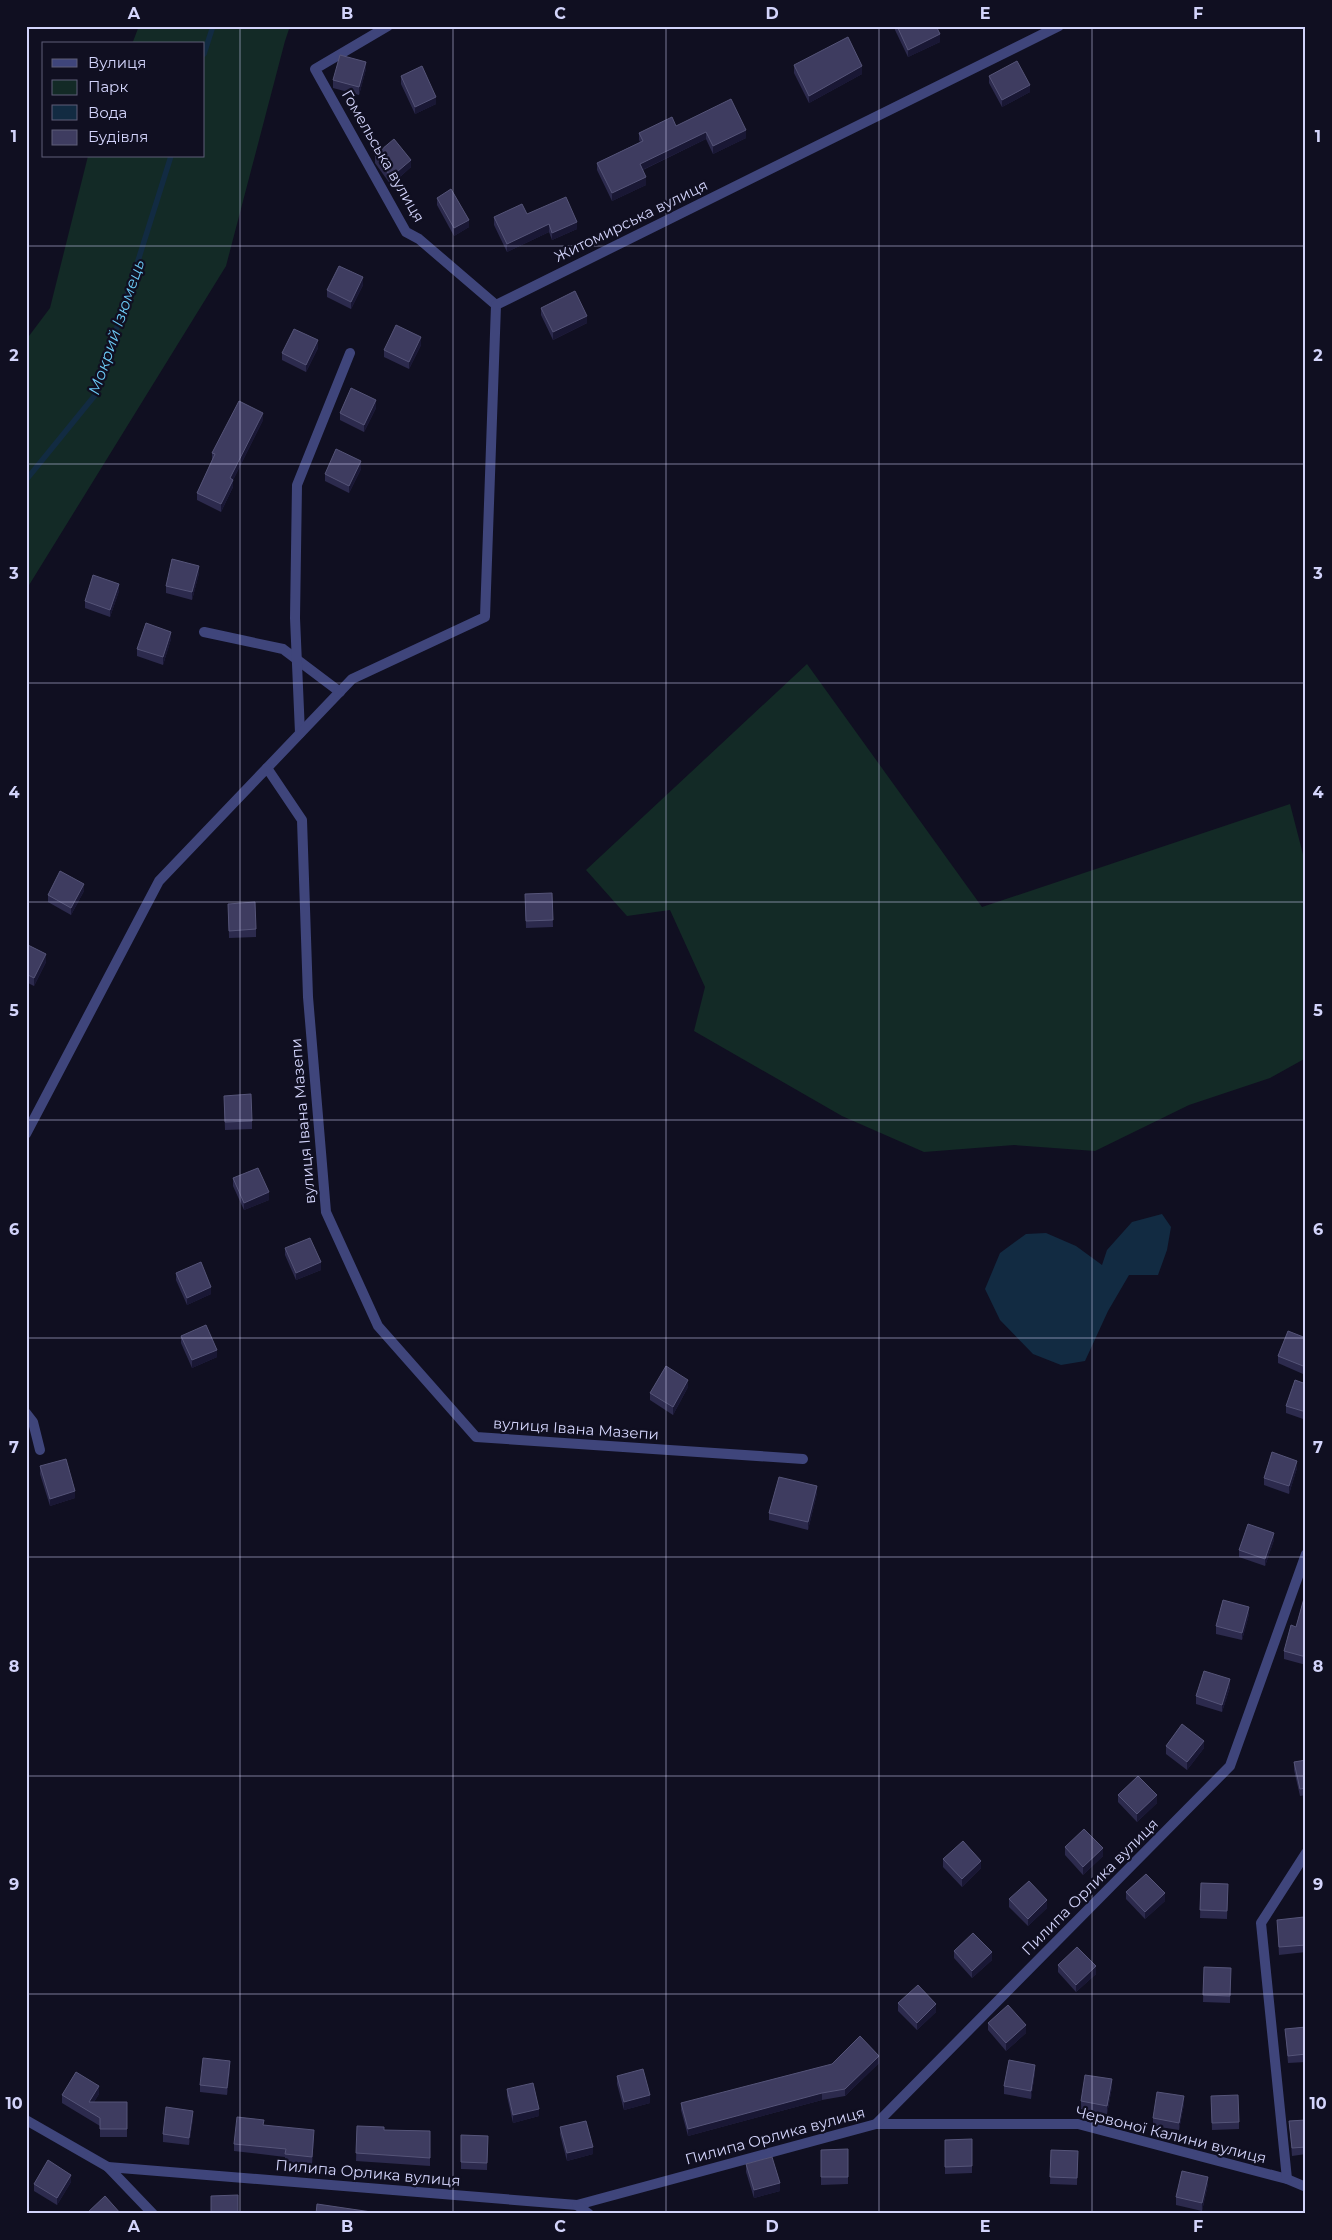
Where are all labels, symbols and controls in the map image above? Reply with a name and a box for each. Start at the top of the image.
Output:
text: A [127,4,141,23]
text: B [341,4,353,23]
text: C [554,4,566,23]
text: D [765,4,779,23]
text: E [980,4,990,23]
text: F [1193,4,1203,23]
legend [42,42,205,158]
text: Вулиця [88,53,146,72]
text: Парк [88,77,128,96]
street label: Гомельська вулиця [338,86,429,225]
text: Вода [88,103,127,122]
text: 1 [11,127,17,146]
text: Будівля [88,127,148,146]
text: 1 [1315,127,1321,146]
street label: Житомирська вулиця [551,175,711,266]
water label: Мокрий Ізюмець [84,257,149,397]
text: 2 [9,346,19,365]
text: 2 [1313,346,1323,365]
text: 3 [8,564,19,583]
text: 3 [1312,564,1323,583]
text: 4 [8,783,20,802]
text: 4 [1312,783,1324,802]
text: 5 [9,1001,19,1020]
text: 5 [1313,1001,1323,1020]
street label: вулиця Івана Мазепи [286,1037,319,1205]
text: 6 [9,1220,19,1239]
text: 6 [1313,1220,1323,1239]
street label: вулиця Івана Мазепи [492,1413,660,1444]
text: 7 [9,1438,19,1457]
text: 7 [1313,1438,1323,1457]
text: 8 [9,1657,19,1676]
text: 8 [1313,1657,1323,1676]
street label: Пилипа Орлика вулиця [1017,1814,1162,1959]
text: 9 [9,1875,19,1894]
text: 9 [1313,1875,1323,1894]
text: 10 [5,2094,23,2113]
text: 10 [1309,2094,1327,2113]
street label: Пилипа Орлика вулиця [683,2102,867,2169]
street label: Червоної Калини вулиця [1074,2102,1269,2167]
street label: Пилипа Орлика вулиця [275,2155,461,2190]
text: A [127,2217,141,2236]
text: B [341,2217,353,2236]
text: C [554,2217,566,2236]
text: D [765,2217,779,2236]
text: E [980,2217,990,2236]
text: F [1193,2217,1203,2236]

